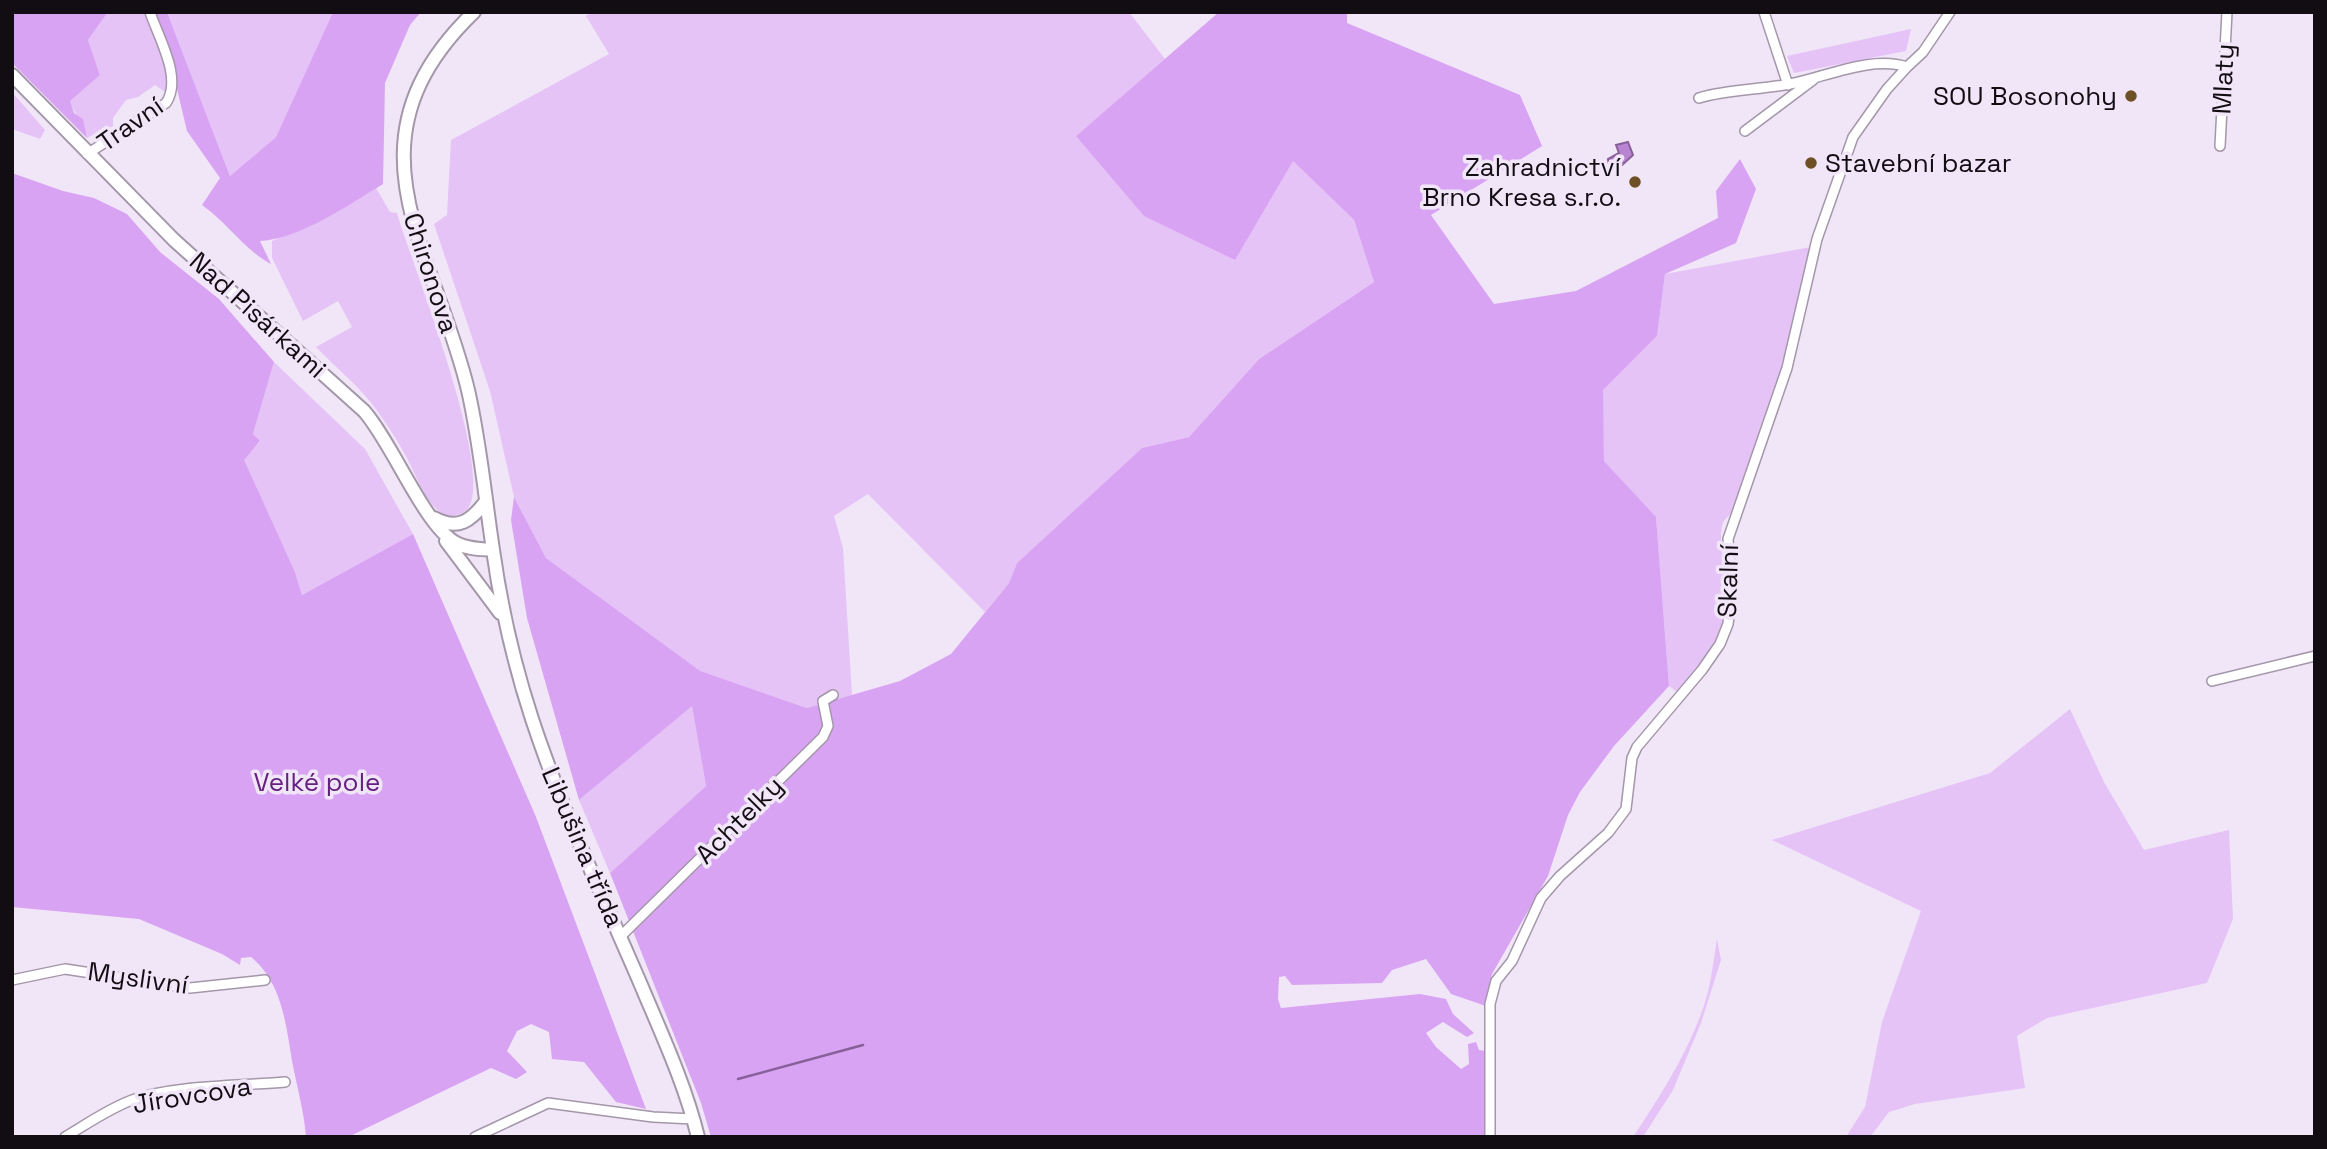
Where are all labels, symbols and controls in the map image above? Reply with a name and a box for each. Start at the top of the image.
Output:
street label: Mlaty [2204,43,2242,115]
place label: SOU Bosonohy [1933,79,2117,113]
marker: SOU Bosonohy [2123,88,2139,104]
street label: Travní [90,89,170,159]
place label: Stavební bazar [1825,146,2012,180]
place label: Zahradnictví Brno Kresa s.r.o. [1422,150,1622,214]
marker: Stavební bazar [1803,155,1819,171]
marker: Zahradnictví Brno Kresa s.r.o. [1627,174,1643,190]
street label: Chironova [396,209,466,337]
street label: Nad Pisárkami [182,244,334,386]
street label: Skalní [1710,543,1746,618]
street label: Libušina třída [534,762,632,932]
park label: Velké pole [254,765,380,799]
street label: Achtelky [688,769,790,871]
street label: Myslivní [86,954,191,1002]
street label: Jírovcova [130,1069,254,1121]

